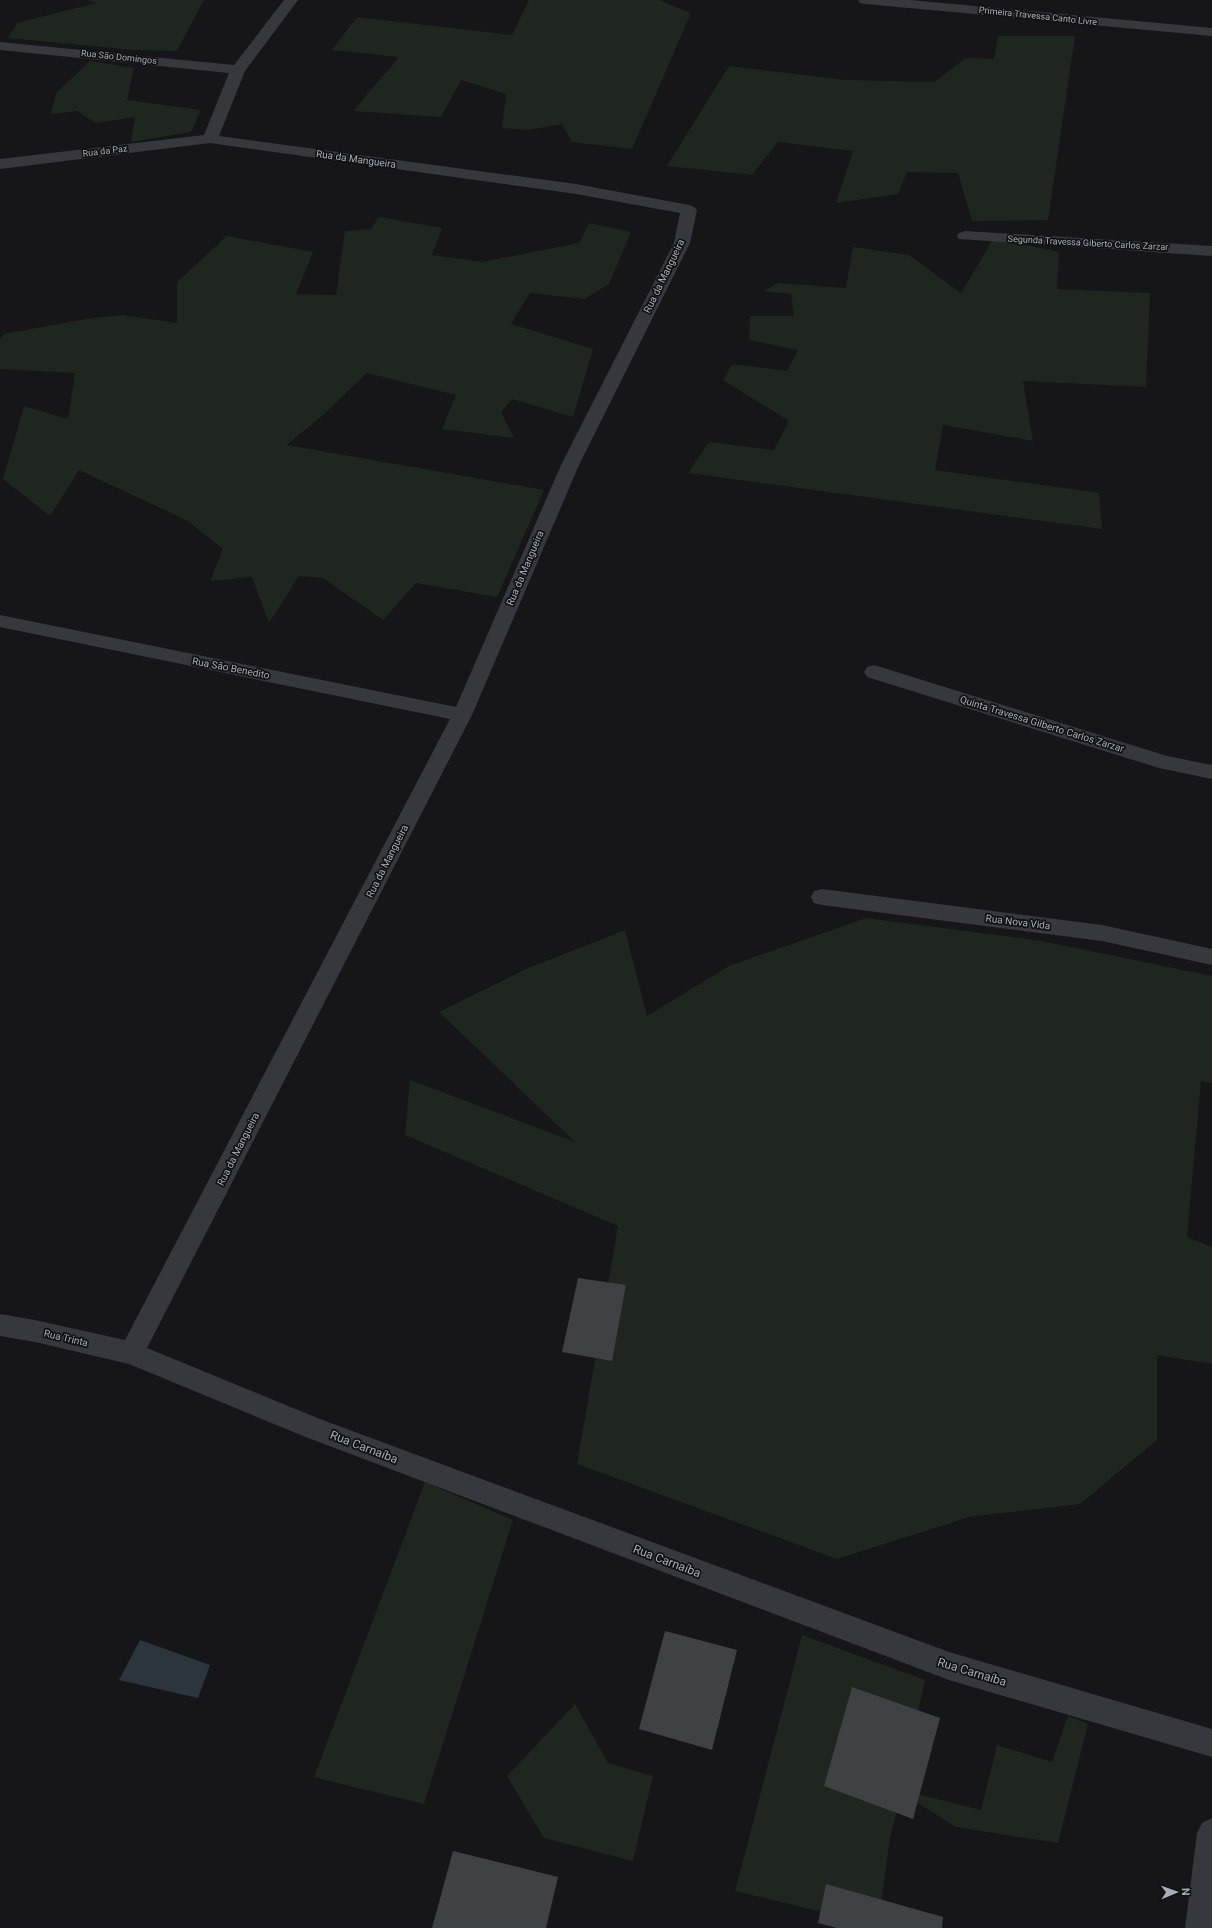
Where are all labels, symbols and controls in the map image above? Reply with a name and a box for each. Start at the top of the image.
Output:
street label: Primeira Travessa Canto Livre [978,5,1098,27]
street label: Rua São Domingos [81,48,158,66]
street label: Rua da Paz [82,143,128,159]
street label: Rua da Mangueira [315,148,397,170]
street label: Segunda Travessa Giberto Carlos Zarzar [1007,234,1169,252]
street label: Rua da Mangueira [641,237,687,315]
street label: Rua da Mangueira [504,529,546,607]
street label: Rua São Benedito [191,655,271,681]
street label: Quinta Travessa Gilberto Carlos Zarzar [959,694,1126,754]
street label: Rua da Mangueira [364,823,410,899]
street label: Rua Nova Vida [985,913,1051,931]
street label: Rua da Mangueira [215,1111,261,1187]
street label: Rua Trinta [43,1328,89,1348]
street label: Rua Carnaíba [328,1428,400,1466]
street label: Rua Carnaíba [631,1542,703,1580]
street label: Rua Carnaíba [936,1655,1008,1689]
north arrow [1156,1872,1196,1912]
text: N [1179,1888,1192,1896]

